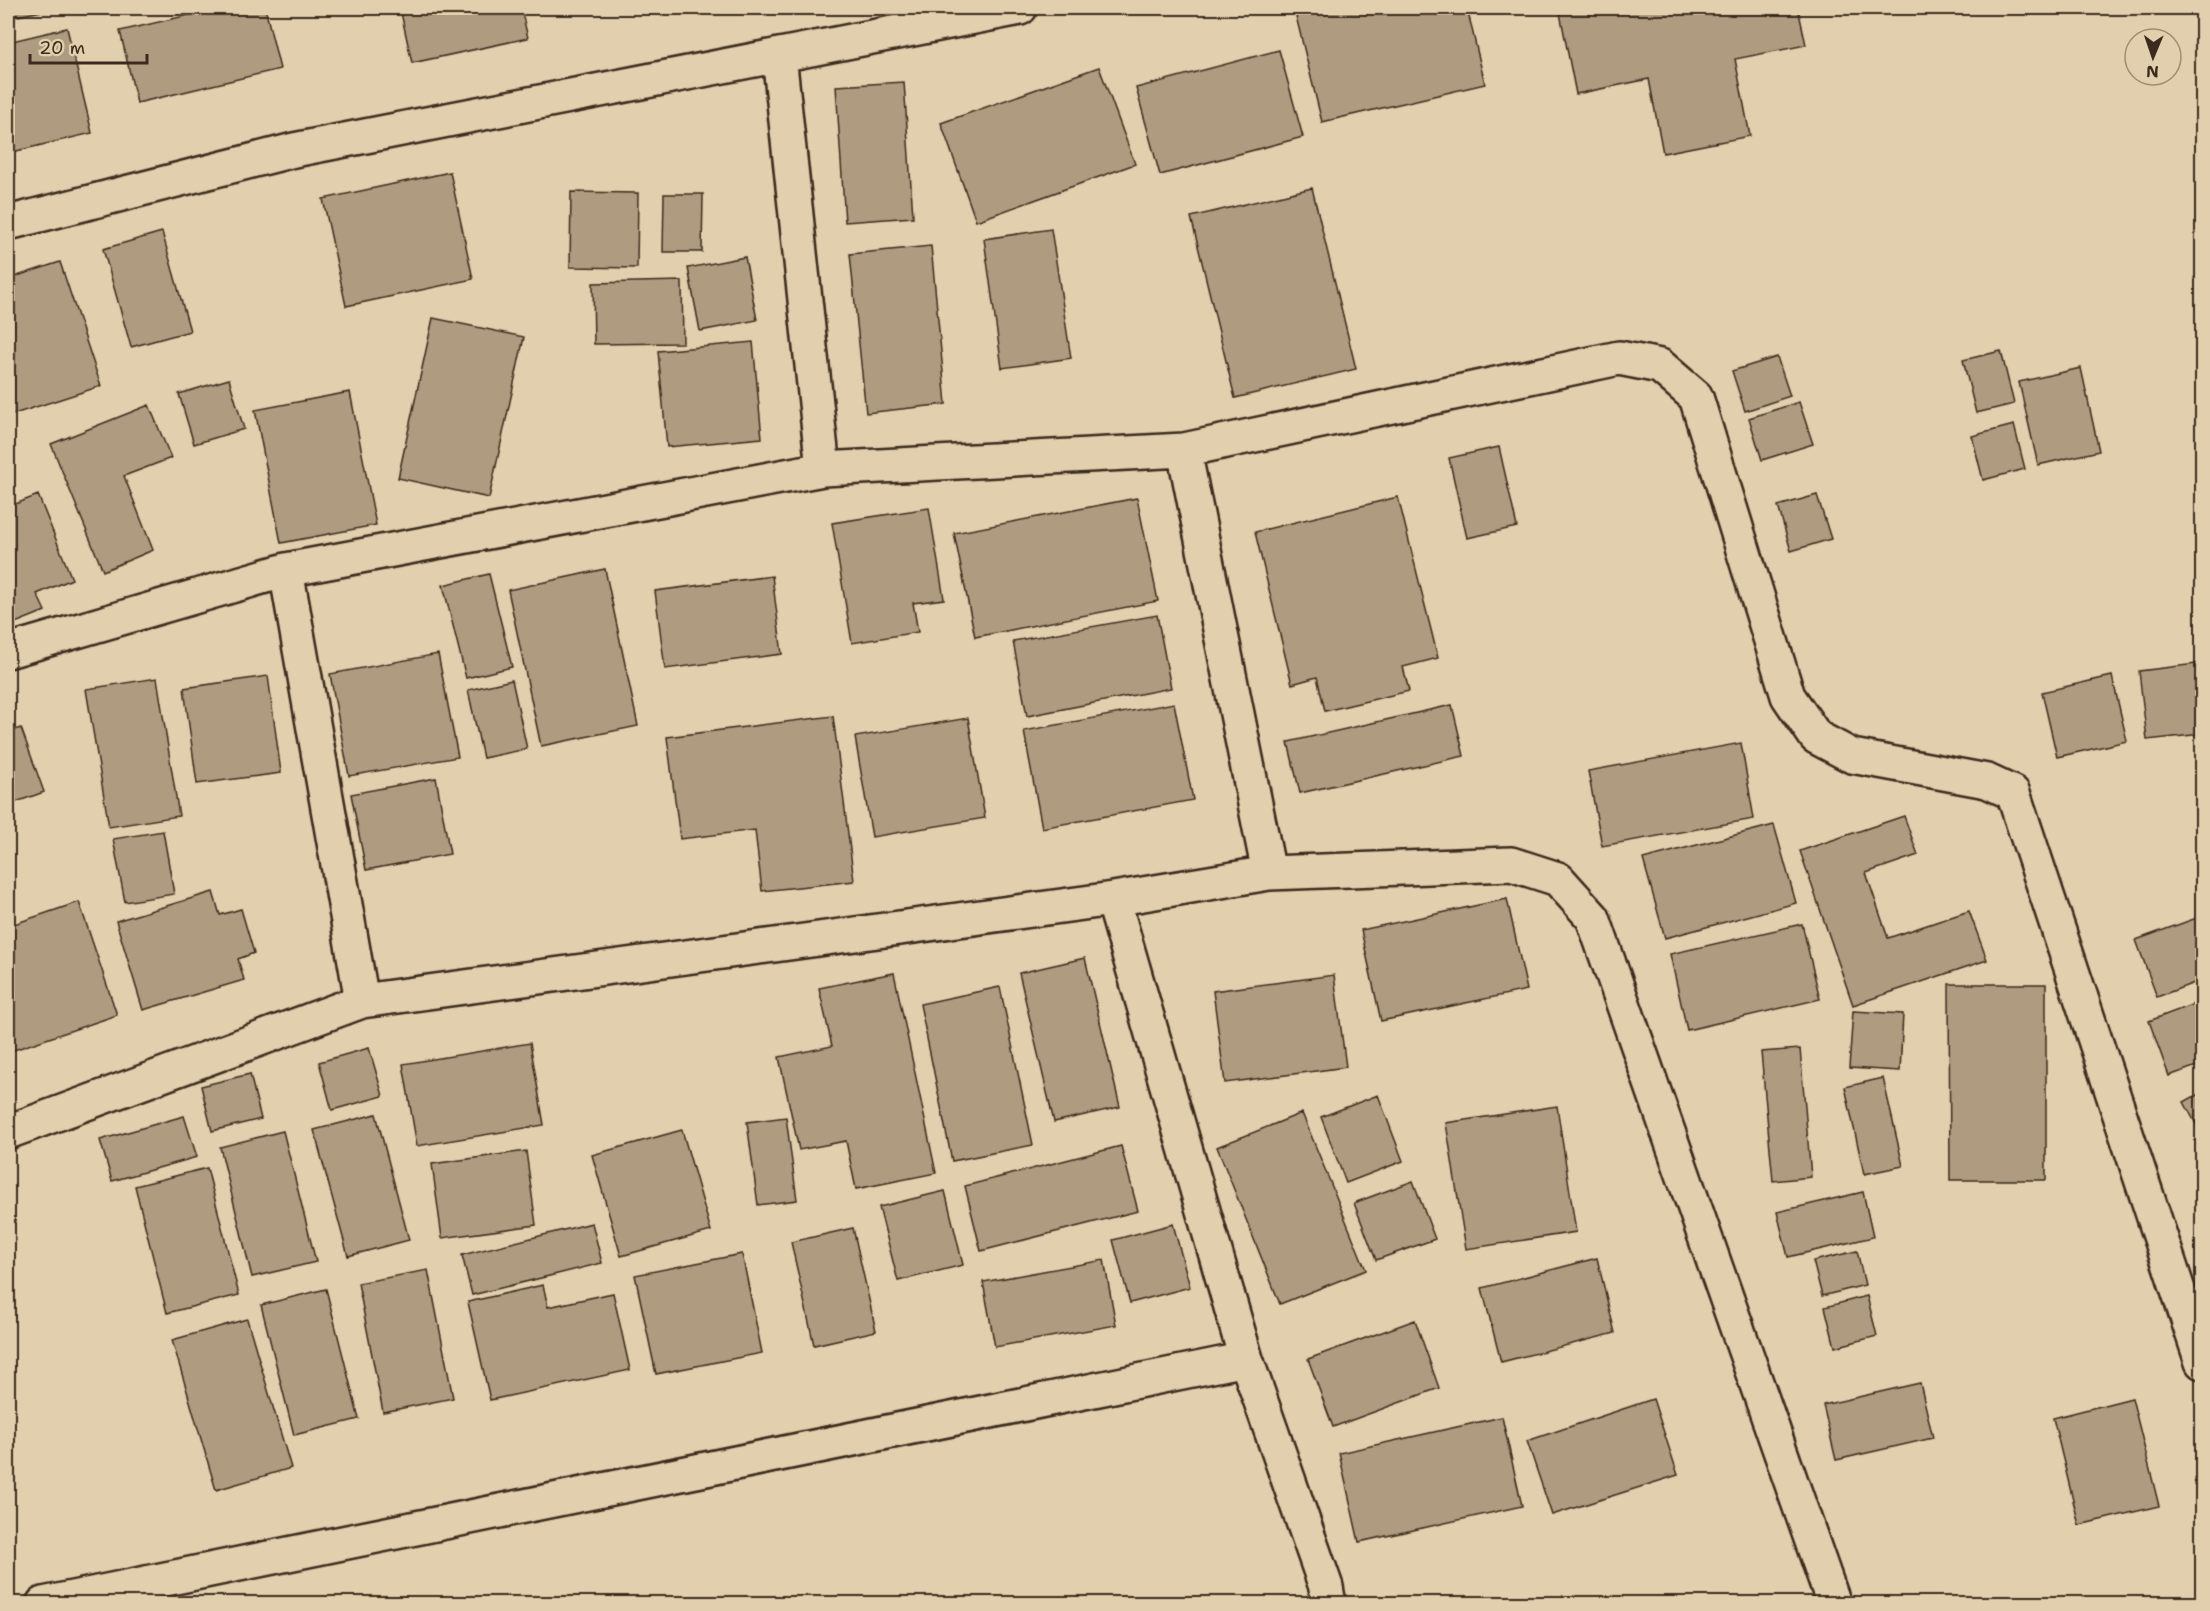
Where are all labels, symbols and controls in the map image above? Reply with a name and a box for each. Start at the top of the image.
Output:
scale bar [30,27,147,65]
north arrow [2123,27,2183,87]
text: 20 m [39,36,85,60]
text: N [2146,61,2159,82]

